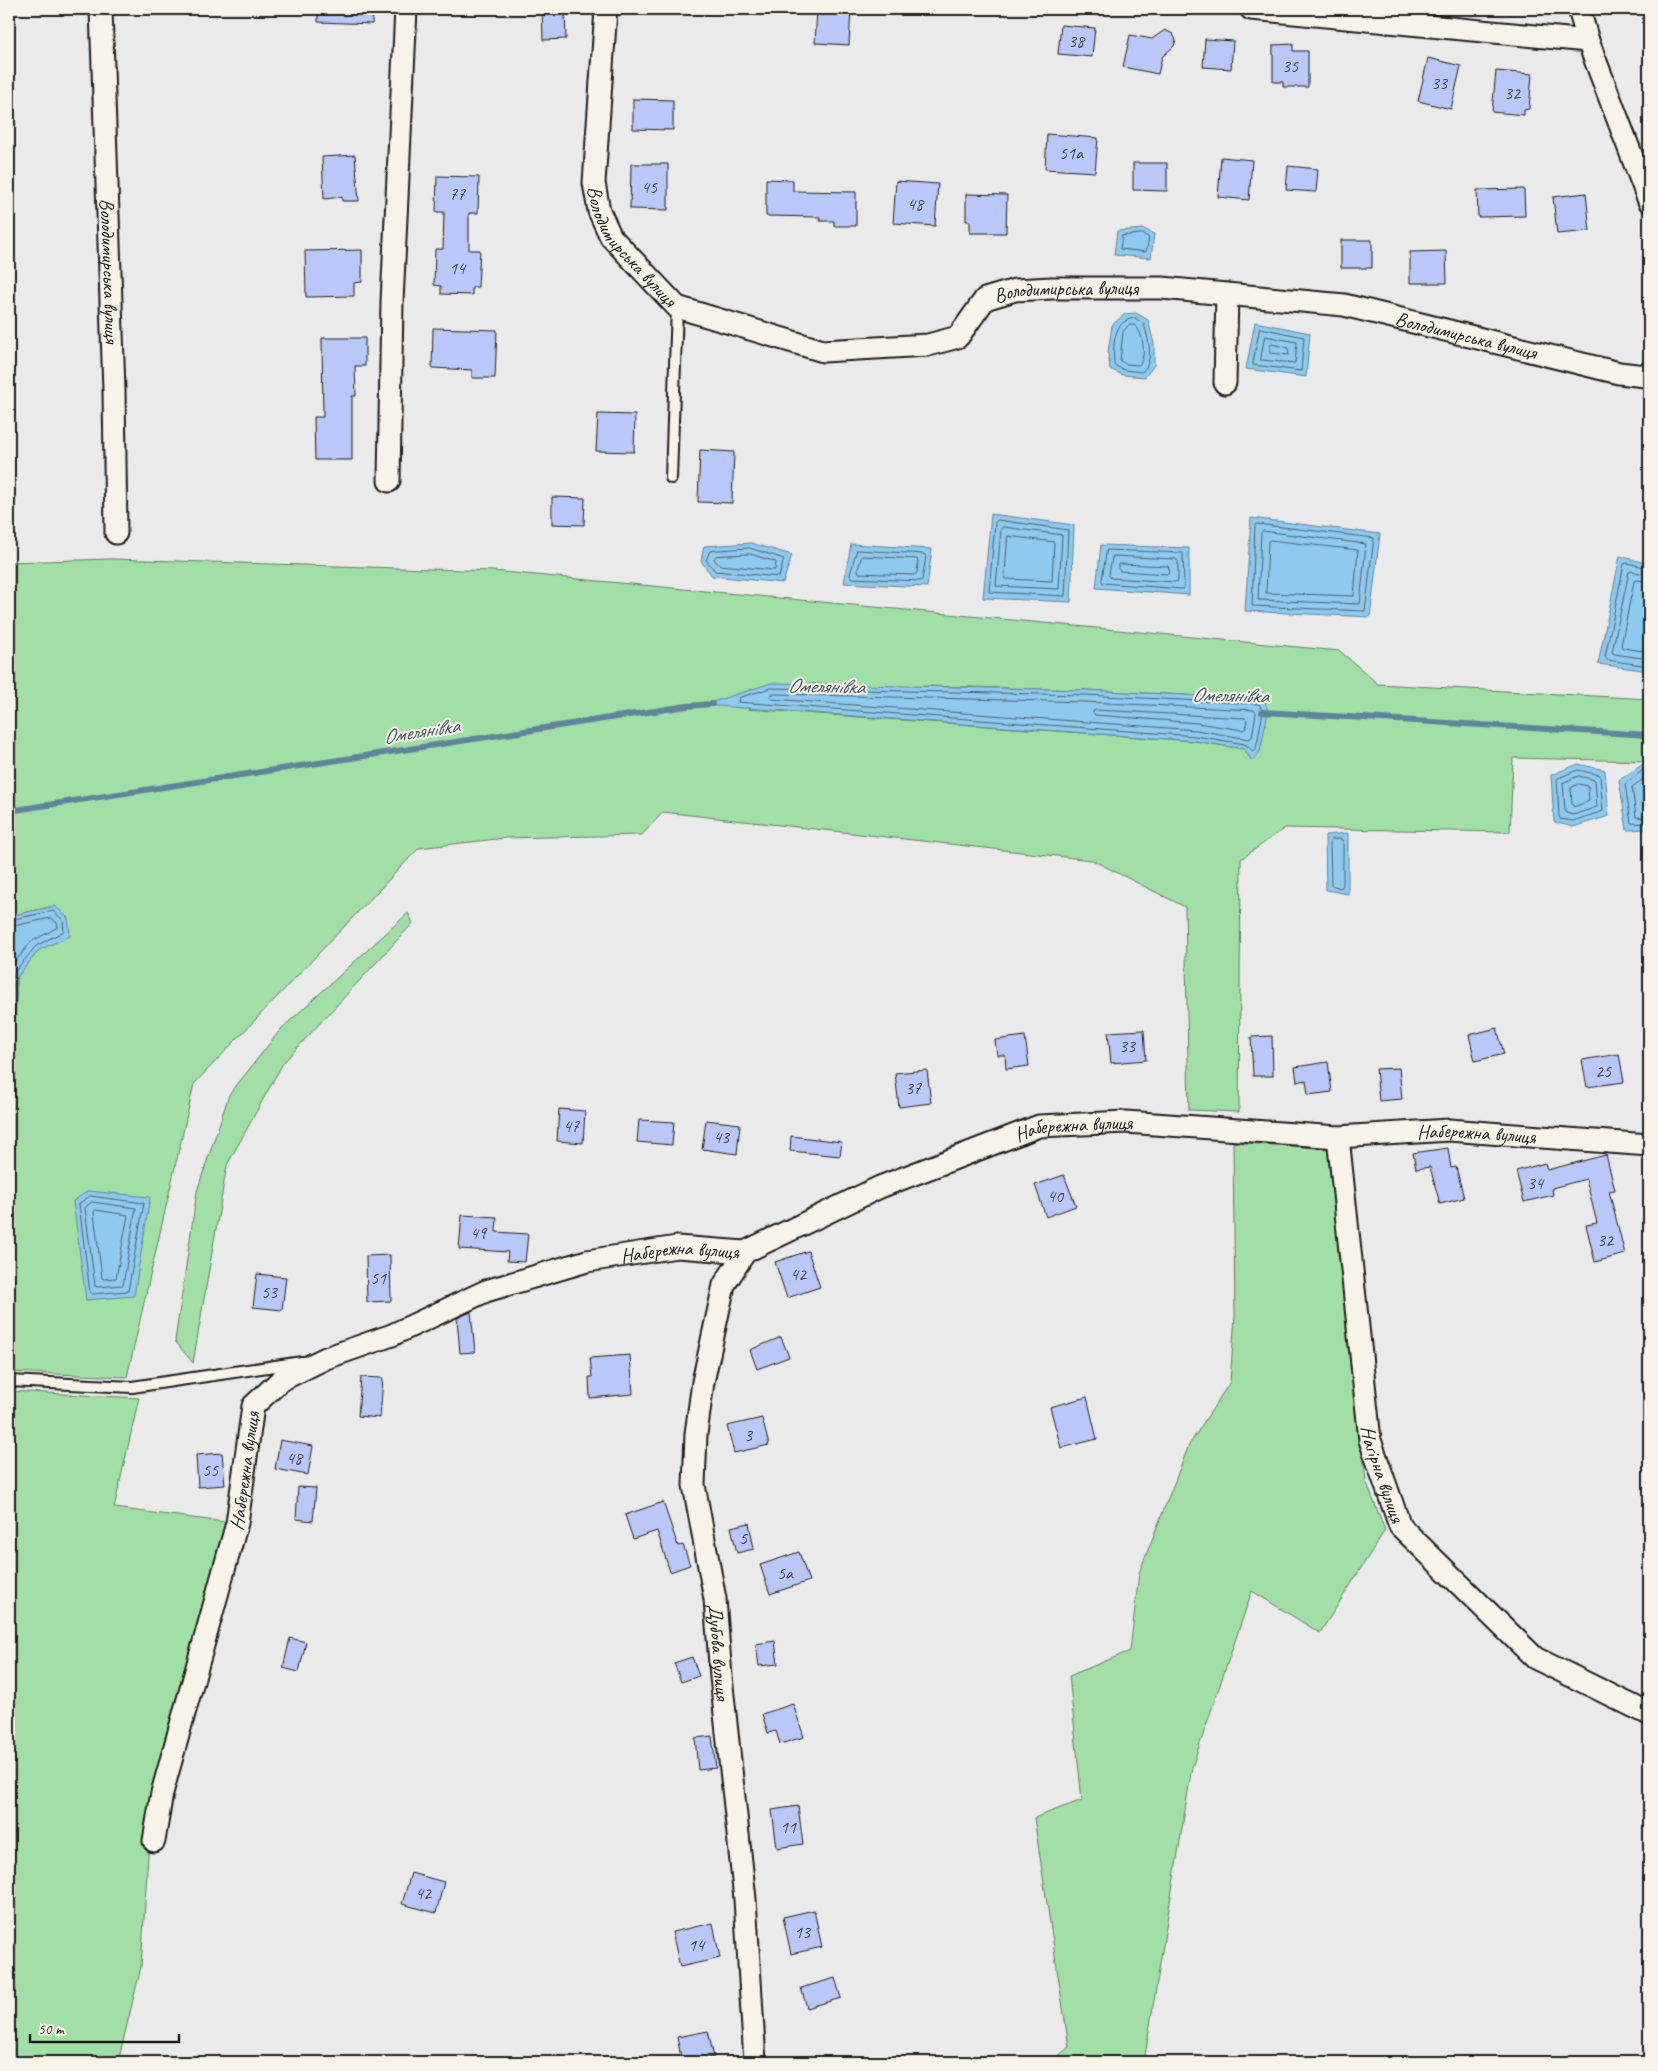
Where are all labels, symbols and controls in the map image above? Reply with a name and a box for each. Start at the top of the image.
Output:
house number: 38 [1068,30,1086,52]
house number: 35 [1282,55,1299,77]
house number: 33 [1431,72,1449,94]
house number: 32 [1504,82,1522,104]
house number: 51а [1059,142,1084,164]
house number: 45 [641,176,658,198]
house number: 77 [449,183,466,205]
street label: Володимирська вулиця [582,184,684,313]
house number: 48 [907,193,925,215]
street label: Володимирська вулиця [95,198,125,345]
house number: 14 [449,257,467,279]
street label: Володимирська вулиця [991,276,1140,308]
street label: Володимирська вулиця [1393,306,1541,365]
water label: Омелянівка [787,672,866,700]
water label: Омелянівка [1191,681,1270,709]
water label: Омелянівка [381,712,463,750]
house number: 33 [1119,1035,1137,1057]
house number: 25 [1595,1060,1612,1082]
house number: 37 [905,1077,922,1099]
street label: Набережна вулиця [1011,1109,1134,1147]
house number: 47 [563,1115,580,1137]
street label: Набережна вулиця [1416,1117,1538,1149]
house number: 43 [713,1126,731,1148]
house number: 34 [1527,1172,1545,1194]
house number: 40 [1047,1185,1065,1207]
house number: 49 [470,1222,488,1244]
house number: 32 [1597,1229,1615,1251]
street label: Набережна вулиця [619,1234,741,1268]
house number: 42 [790,1263,808,1285]
house number: 51 [370,1267,387,1289]
house number: 53 [261,1281,279,1303]
street label: Набережна вулиця [223,1409,265,1533]
house number: 3 [744,1424,754,1446]
street label: Нагірна вулиця [1356,1425,1411,1527]
house number: 48 [286,1447,304,1469]
house number: 55 [202,1459,219,1481]
house number: 5 [739,1527,748,1549]
house number: 5а [777,1562,794,1584]
street label: Дубова вулиця [703,1603,736,1704]
house number: 11 [780,1816,797,1838]
house number: 42 [415,1882,433,1904]
house number: 13 [794,1921,812,1943]
house number: 14 [688,1934,706,1956]
scale bar [30,2011,179,2043]
text: 50 m [38,2020,65,2039]

